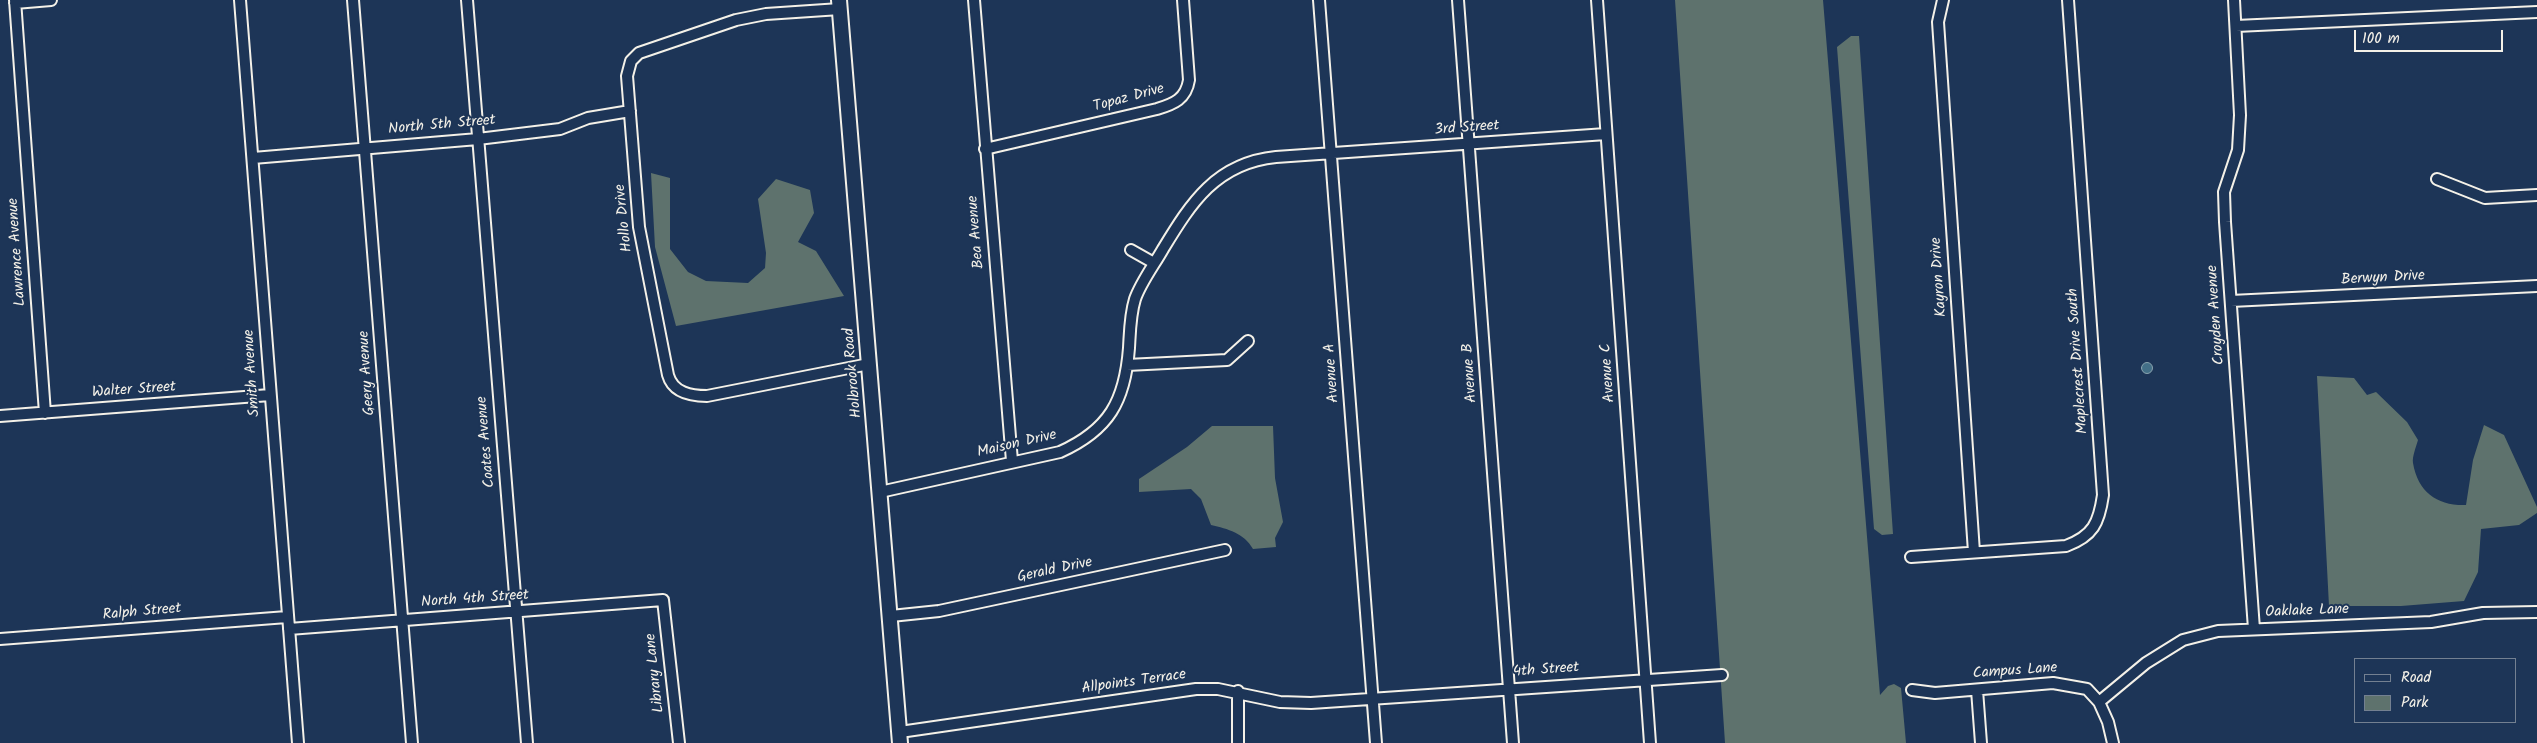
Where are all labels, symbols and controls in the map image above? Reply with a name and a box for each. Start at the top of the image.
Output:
scale bar [2357,20,2506,52]
text: 100 m [2362,27,2400,51]
street label: Topaz Drive [1091,81,1167,117]
street label: North 5th Street [388,112,496,140]
street label: 3rd Street [1434,118,1500,140]
street label: Hollo Drive [612,183,638,253]
street label: Bea Avenue [965,195,989,269]
street label: Lawrence Avenue [5,197,31,307]
street label: Kayron Drive [1928,236,1952,318]
street label: Croyden Avenue [2205,264,2229,366]
street label: Berwyn Drive [2341,268,2425,290]
street label: Maplecrest Drive South [2065,287,2093,435]
street label: Holbrook Road [841,327,867,419]
street label: Smith Avenue [241,329,265,417]
street label: Geery Avenue [356,330,380,416]
street label: Avenue A [1322,343,1344,403]
street label: Avenue B [1460,343,1482,403]
street label: Avenue C [1598,343,1620,403]
street label: Walter Street [91,379,177,403]
street label: Coates Avenue [474,395,500,489]
street label: Maison Drive [976,427,1058,463]
street label: Gerald Drive [1016,554,1094,588]
street label: North 4th Street [421,587,529,613]
street label: Ralph Street [102,601,182,625]
street label: Oaklake Lane [2265,602,2349,622]
street label: Library Lane [643,632,669,714]
legend [2354,658,2517,723]
street label: 4th Street [1512,660,1580,682]
street label: Campus Lane [1972,660,2058,684]
text: Road [2401,666,2431,690]
street label: Allpoints Terrace [1081,667,1187,699]
text: Park [2401,691,2428,715]

